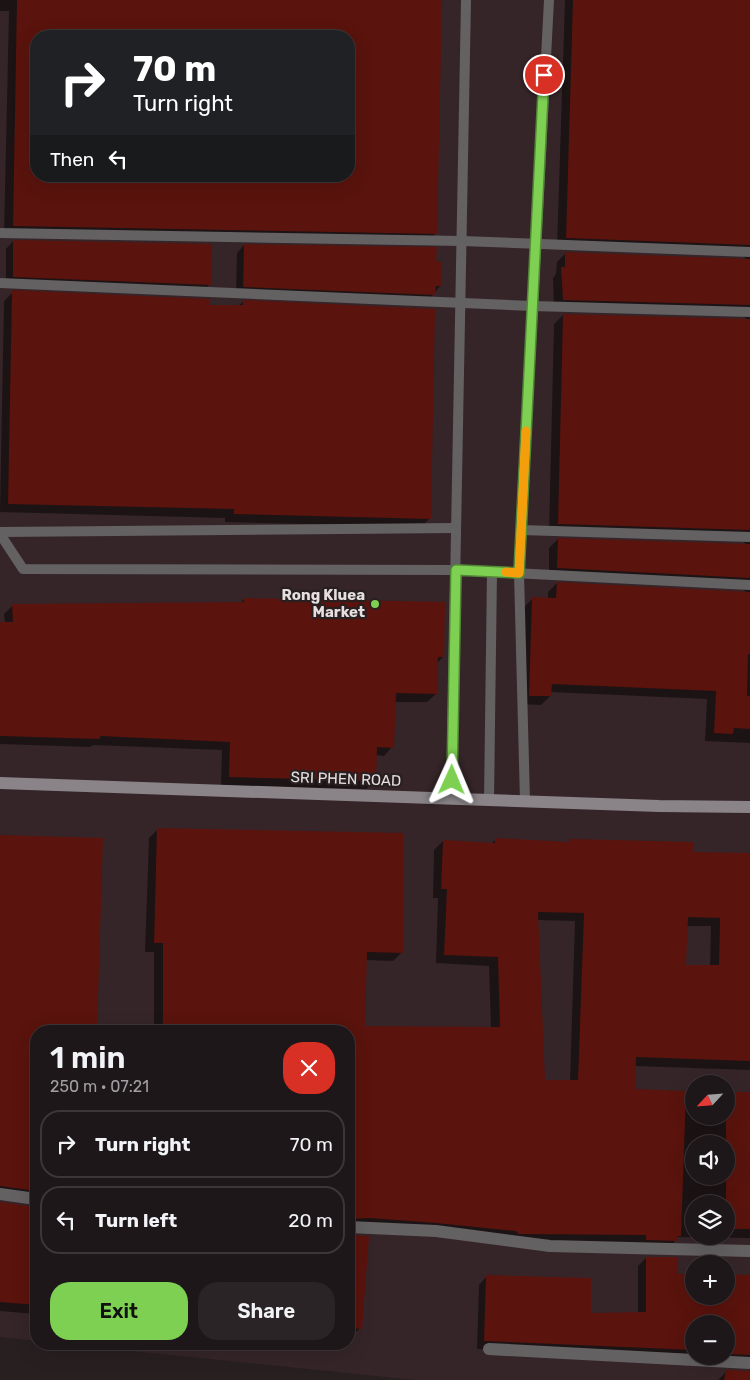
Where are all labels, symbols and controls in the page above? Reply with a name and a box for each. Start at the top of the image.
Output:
text: 70 m [133,48,216,90]
icon: right [50,50,115,115]
pin [523,54,565,96]
icon: arrive [530,61,558,89]
text: Turn right [133,90,233,117]
icon: left [104,145,132,173]
text: Then [50,148,94,171]
place label: Rong Kluea Market [282,586,365,621]
marker: Rong Kluea Market [369,598,381,610]
position arrow [425,753,477,805]
street label: SRI PHEN ROAD [290,768,402,790]
text: 1 min [50,1040,125,1076]
button: close [283,1042,335,1094]
north arrow [685,1075,735,1125]
map controls [685,1075,735,1365]
text: 250 m · 07:21 [50,1077,149,1096]
icon: right [52,1130,80,1158]
text: Turn right [95,1133,190,1156]
text: 70 m [290,1133,333,1156]
button: sound [685,1135,735,1185]
button: layers [685,1195,735,1245]
icon: left [52,1206,80,1234]
text: Turn left [95,1209,177,1232]
text: 20 m [288,1209,333,1232]
button: + [685,1255,735,1305]
button: Exit [50,1282,188,1340]
button: Share [198,1282,335,1340]
button: − [685,1315,735,1365]

